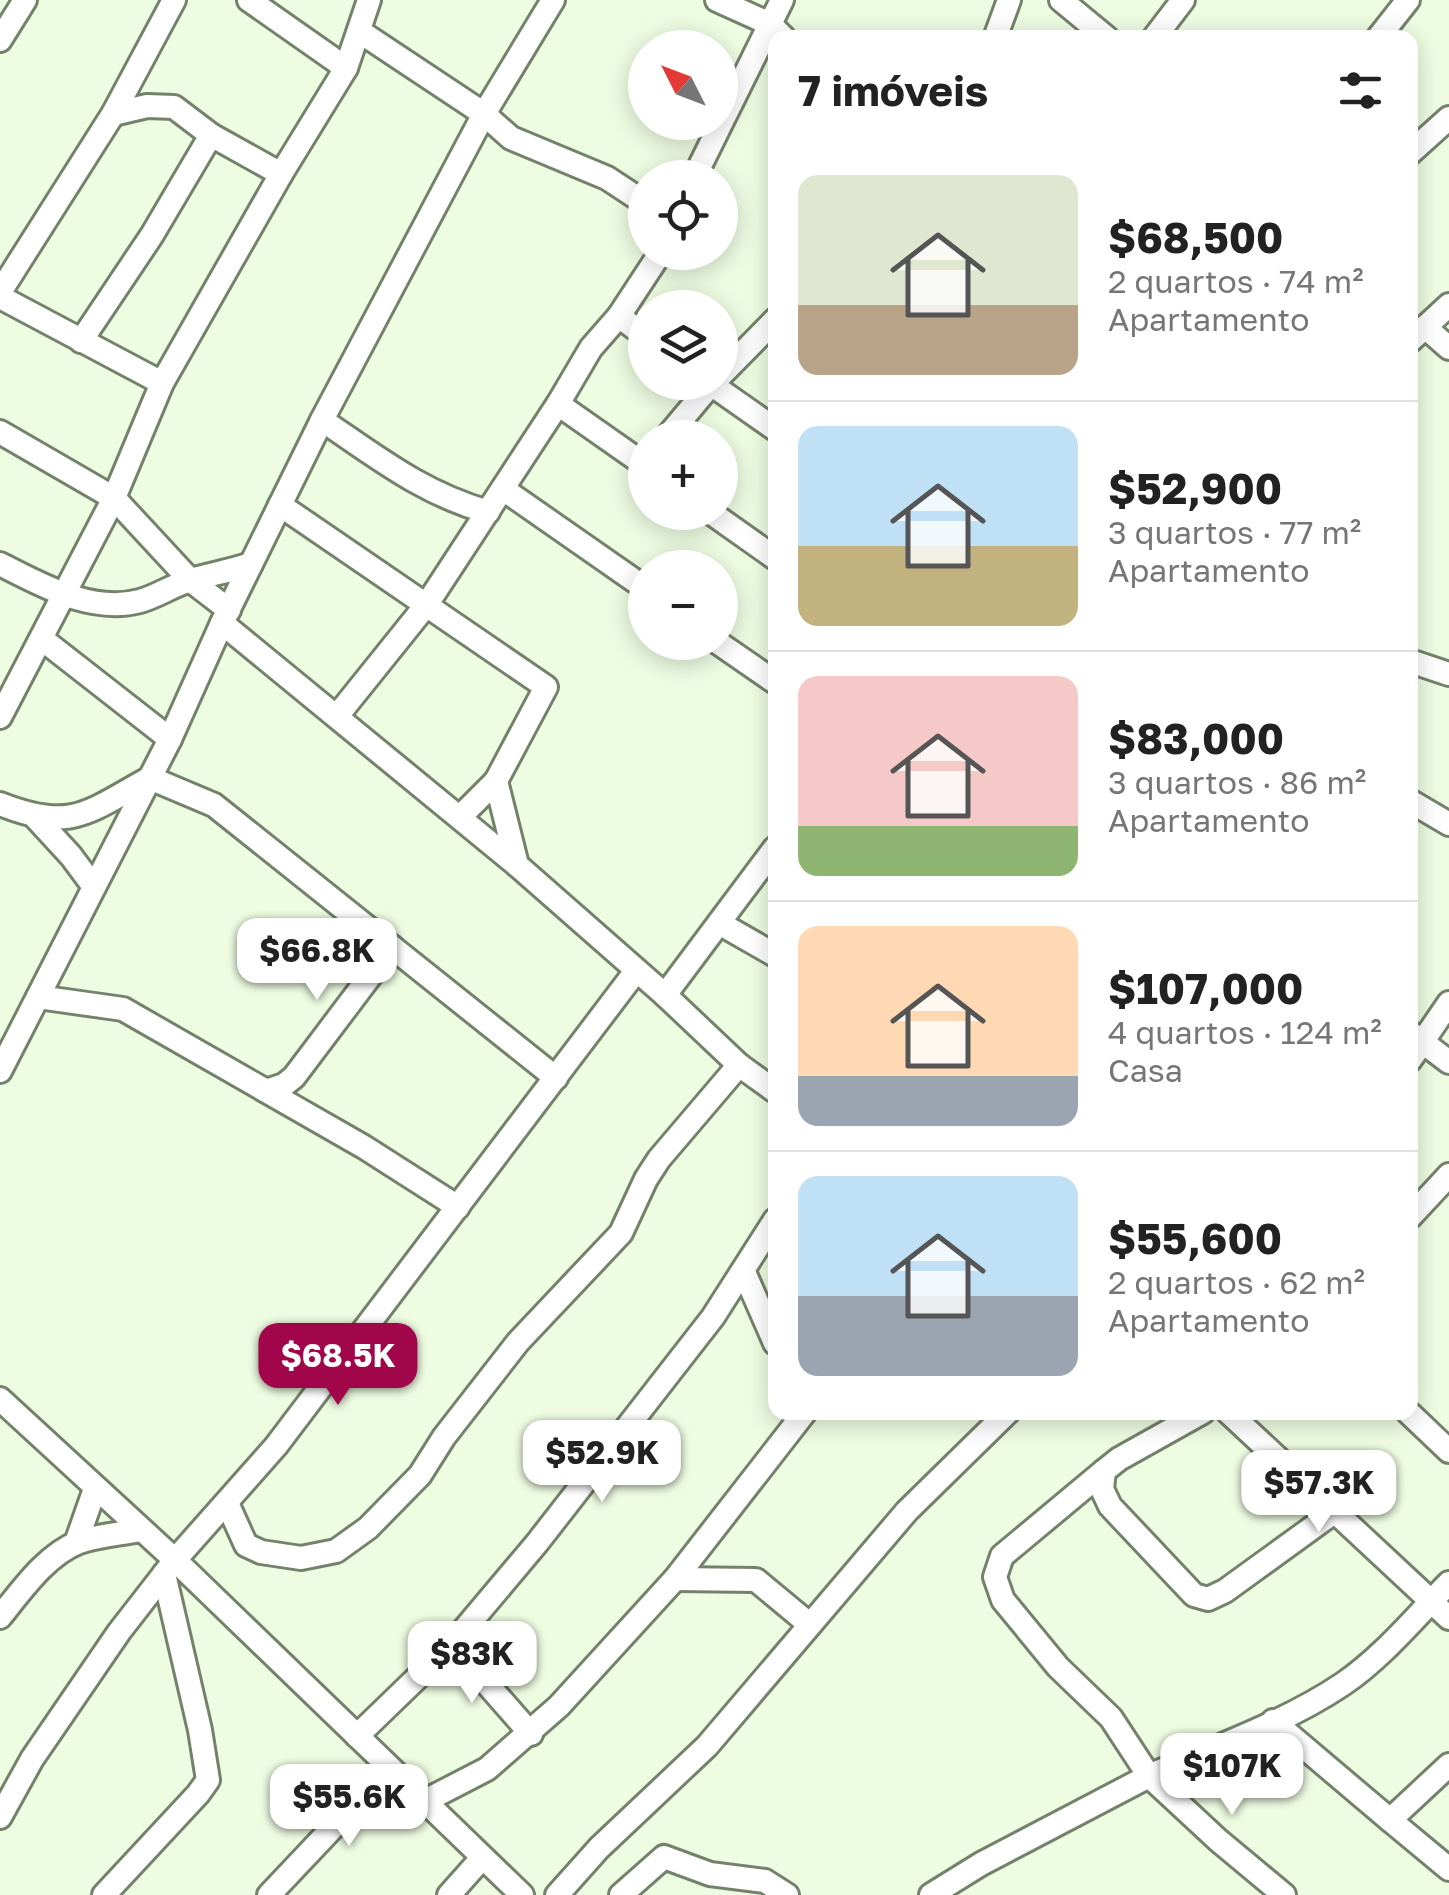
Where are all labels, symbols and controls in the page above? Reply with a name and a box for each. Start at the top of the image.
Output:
north arrow [628,30,738,140]
map controls [628,30,738,660]
icon: filters [1333,63,1388,118]
text: 7 imóveis [798,65,988,115]
button: locate [628,160,738,270]
text: $68,500 [1108,212,1283,262]
icon: home [878,215,998,335]
text: 2 quartos · 74 m² [1108,262,1364,300]
button: layers [628,290,738,400]
text: Apartamento [1108,300,1309,338]
button: + [628,420,738,530]
text: $52,900 [1108,463,1282,513]
icon: home [878,466,998,586]
text: 3 quartos · 77 m² [1108,513,1361,551]
button: − [628,550,738,660]
text: Apartamento [1108,551,1309,589]
text: $83,000 [1108,713,1284,763]
icon: home [878,716,998,836]
text: 3 quartos · 86 m² [1108,763,1366,801]
text: Apartamento [1108,801,1309,839]
pin: $66.8K [236,918,398,1003]
text: $66.8K [259,931,375,969]
text: $107,000 [1108,963,1303,1013]
icon: home [878,966,998,1086]
text: 4 quartos · 124 m² [1108,1013,1382,1051]
text: Casa [1108,1051,1183,1089]
text: $55,600 [1108,1213,1282,1263]
icon: home [878,1216,998,1336]
text: 2 quartos · 62 m² [1108,1263,1365,1301]
text: Apartamento [1108,1301,1309,1339]
pin: $68.5K [257,1323,419,1408]
text: $68.5K [280,1336,396,1374]
pin: $52.9K [521,1420,683,1505]
text: $52.9K [545,1433,659,1471]
pin: $57.3K [1238,1450,1400,1535]
text: $57.3K [1263,1463,1375,1501]
pin: $83K [413,1621,531,1706]
text: $83K [430,1634,514,1672]
pin: $107K [1162,1733,1302,1818]
text: $107K [1182,1746,1282,1784]
pin: $55.6K [268,1764,430,1849]
text: $55.6K [292,1777,406,1815]

